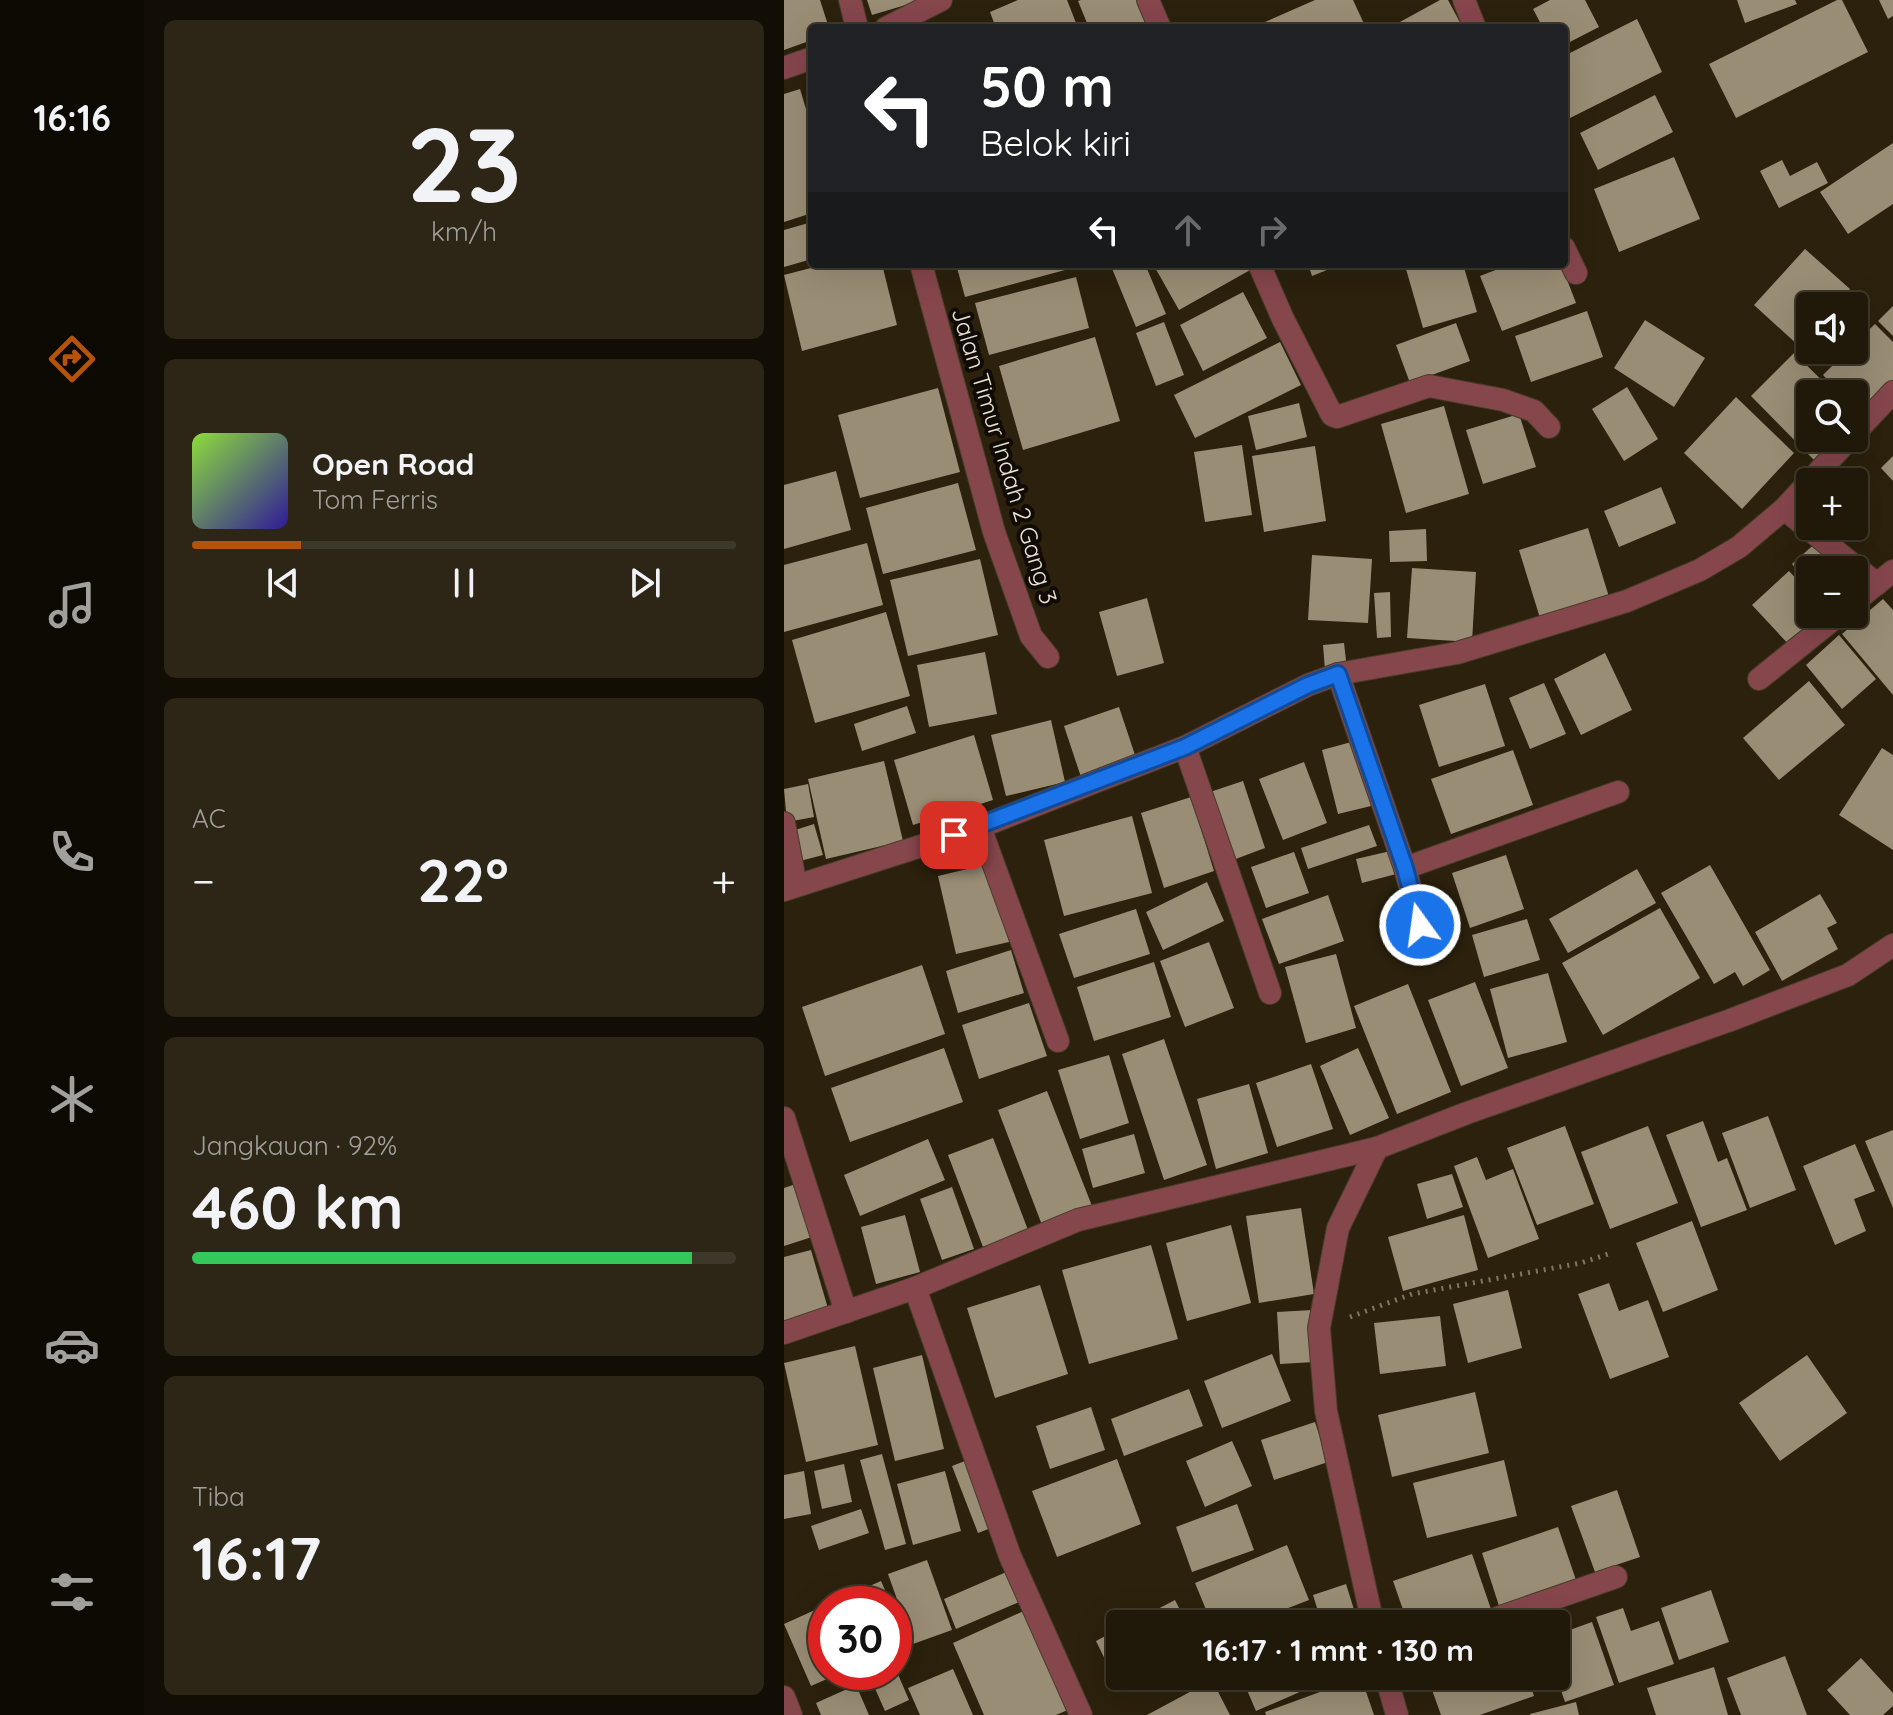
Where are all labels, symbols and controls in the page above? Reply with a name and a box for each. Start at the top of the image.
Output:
text: 50 m [980,51,1114,121]
icon: left [848,56,952,160]
text: 16:16 [33,95,111,140]
text: 23 [406,98,522,228]
text: Belok kiri [980,120,1131,165]
icon: left [1082,208,1126,252]
icon: ahead [1166,208,1210,252]
icon: right [1250,208,1294,252]
text: km/h [431,215,497,248]
map controls [1796,292,1868,628]
button: sound [1796,292,1868,364]
street label: Jalan Timur Indah 2 Gang 3 [946,304,1064,607]
icon: directions [44,331,100,387]
button: search [1796,380,1868,452]
text: Open Road [312,445,474,483]
button: + [1796,468,1868,540]
text: Tom Ferris [312,483,438,516]
button: − [1796,556,1868,628]
icon: previous [261,561,305,605]
icon: pause [442,561,486,605]
icon: next [623,561,667,605]
icon: music [44,577,100,633]
pin [920,801,988,869]
text: AC [192,802,226,835]
icon: arrive [932,813,976,857]
icon: phone [44,824,100,880]
text: 22° [417,842,509,917]
text: − [192,853,215,908]
text: + [711,853,736,908]
position arrow [1378,883,1462,967]
icon: climate [44,1071,100,1127]
text: Jangkauan · 92% [192,1129,397,1162]
text: 460 km [192,1169,404,1244]
icon: car [44,1317,100,1373]
text: Tiba [192,1480,245,1513]
text: 16:17 [192,1520,321,1595]
icon: filters [44,1564,100,1620]
speed limit sign: 30 [808,1586,912,1690]
text: 16:17 · 1 mnt · 130 m [1202,1631,1474,1669]

